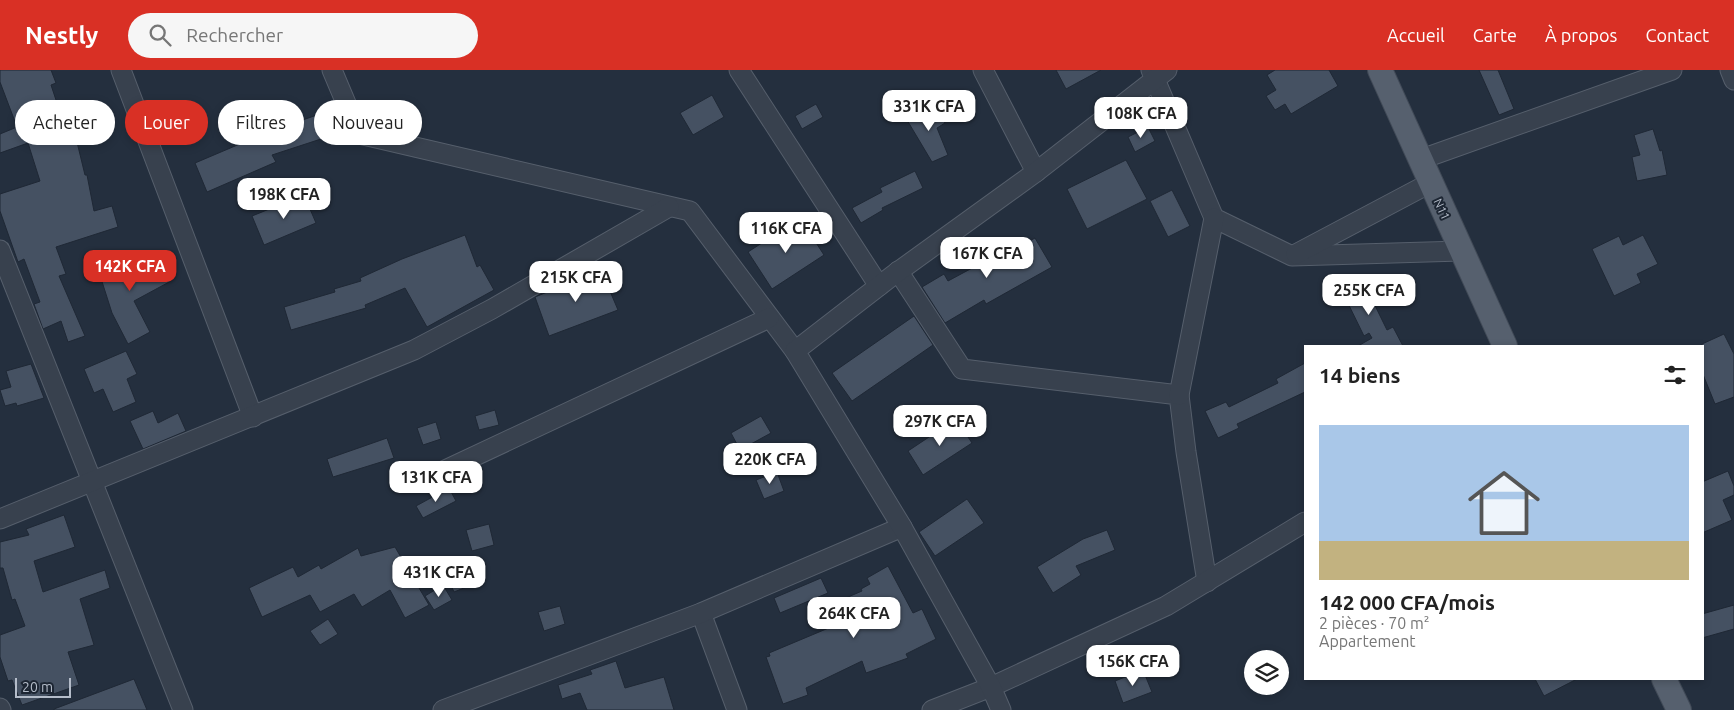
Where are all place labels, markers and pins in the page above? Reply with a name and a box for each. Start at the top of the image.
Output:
pin: 331K CFA [877,90,981,132]
pin: 108K CFA [1089,97,1193,139]
pin: 198K CFA [232,178,336,220]
pin: 116K CFA [734,212,838,254]
pin: 167K CFA [935,236,1039,279]
pin: 142K CFA [78,250,182,292]
pin: 215K CFA [524,260,628,303]
pin: 255K CFA [1317,274,1421,316]
pin: 297K CFA [888,404,992,447]
pin: 220K CFA [718,442,822,485]
pin: 131K CFA [384,460,488,503]
pin: 431K CFA [387,556,491,598]
pin: 264K CFA [802,596,906,639]
pin: 156K CFA [1081,644,1185,687]

